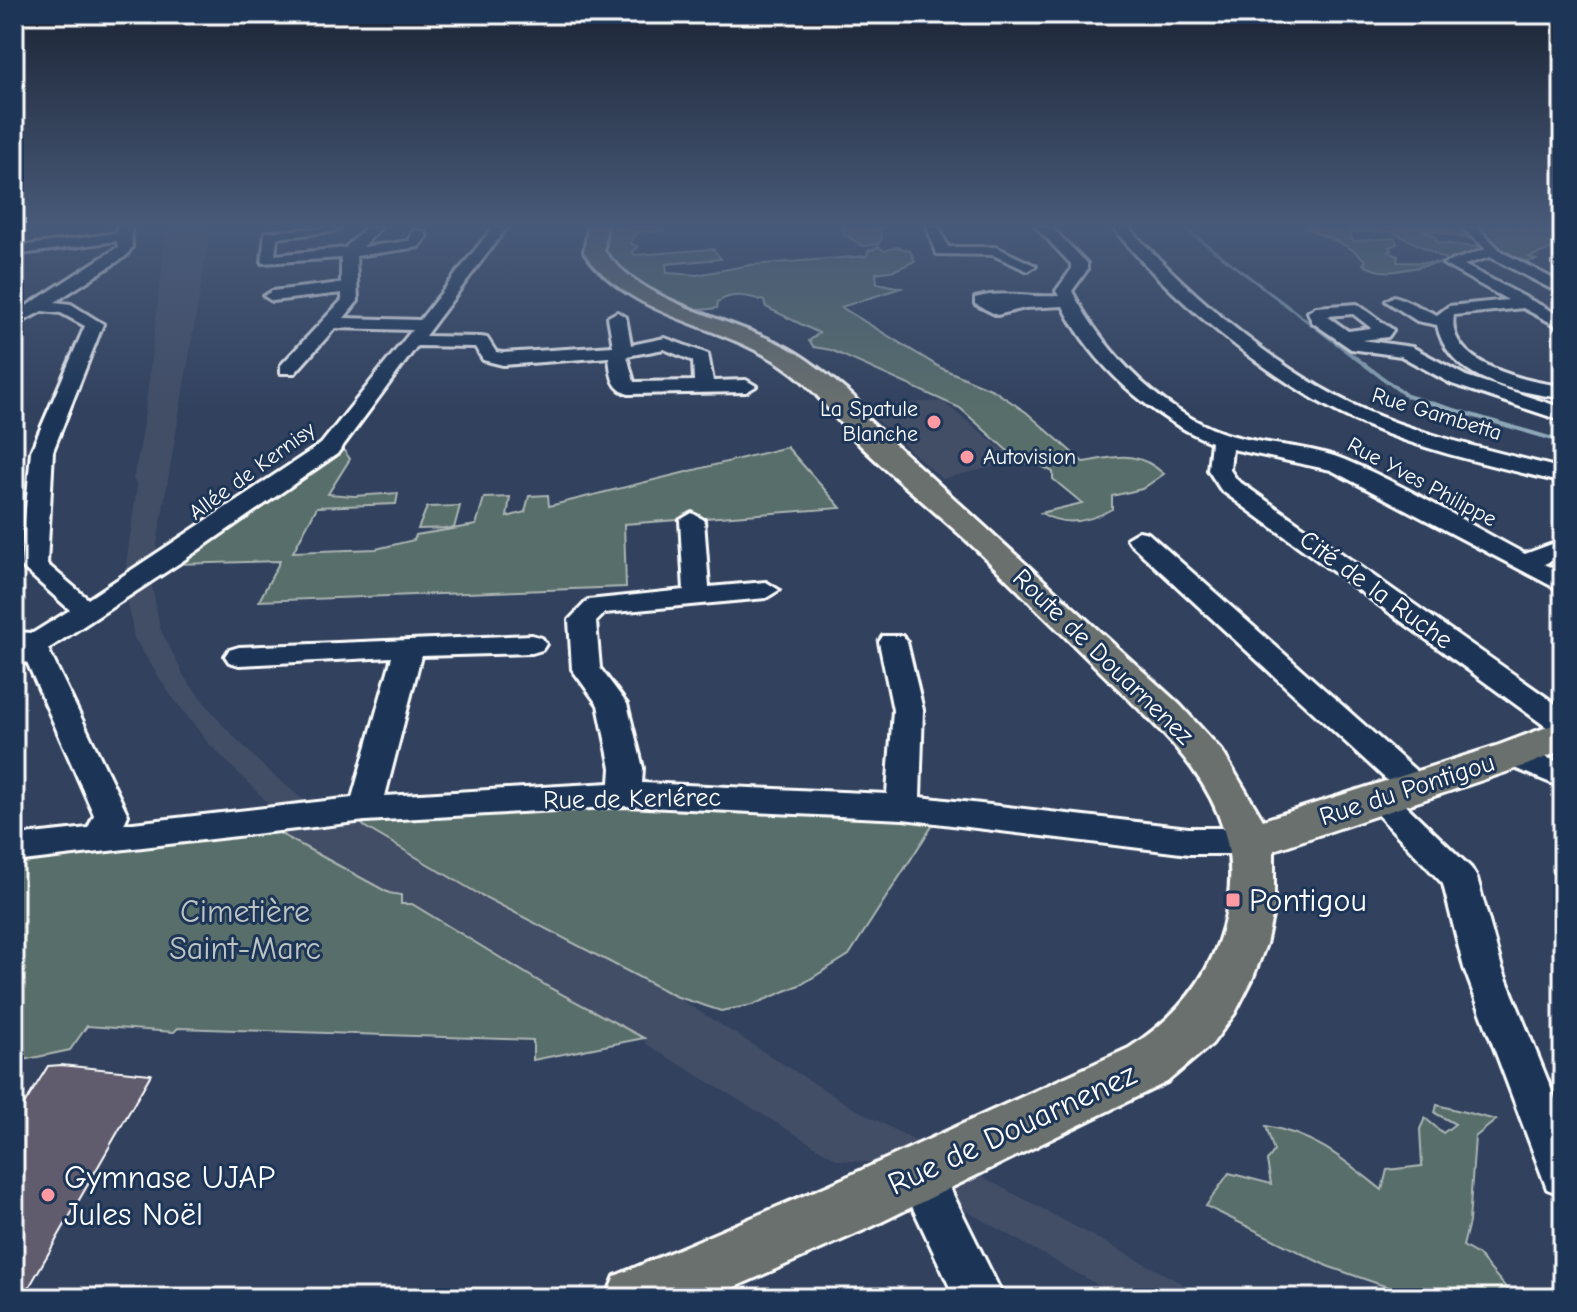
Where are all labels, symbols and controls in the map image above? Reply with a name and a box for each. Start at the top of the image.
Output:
street label: Rue Gambetta [1369,382,1505,446]
place label: La Spatule Blanche [820,396,918,447]
marker: La Spatule Blanche [925,413,943,431]
street label: Allée de Kernisy [184,416,320,526]
street label: Rue Yves Philippe [1343,432,1501,532]
place label: Autovision [983,444,1076,470]
marker: Autovision [958,448,976,466]
street label: Cité de la Ruche [1294,524,1458,656]
street label: Route de Douarnenez [1006,563,1200,751]
street label: Rue du Pontigou [1316,748,1498,832]
street label: Rue de Kerlérec [543,782,721,816]
place label: Pontigou [1249,882,1367,919]
marker: Pontigou [1224,891,1242,909]
park label: Cimetière Saint-Marc [169,893,321,967]
street label: Rue de Douarnenez [882,1055,1142,1203]
place label: Gymnase UJAP Jules Noël [64,1159,275,1233]
marker: Gymnase UJAP Jules Noël [39,1186,57,1204]

